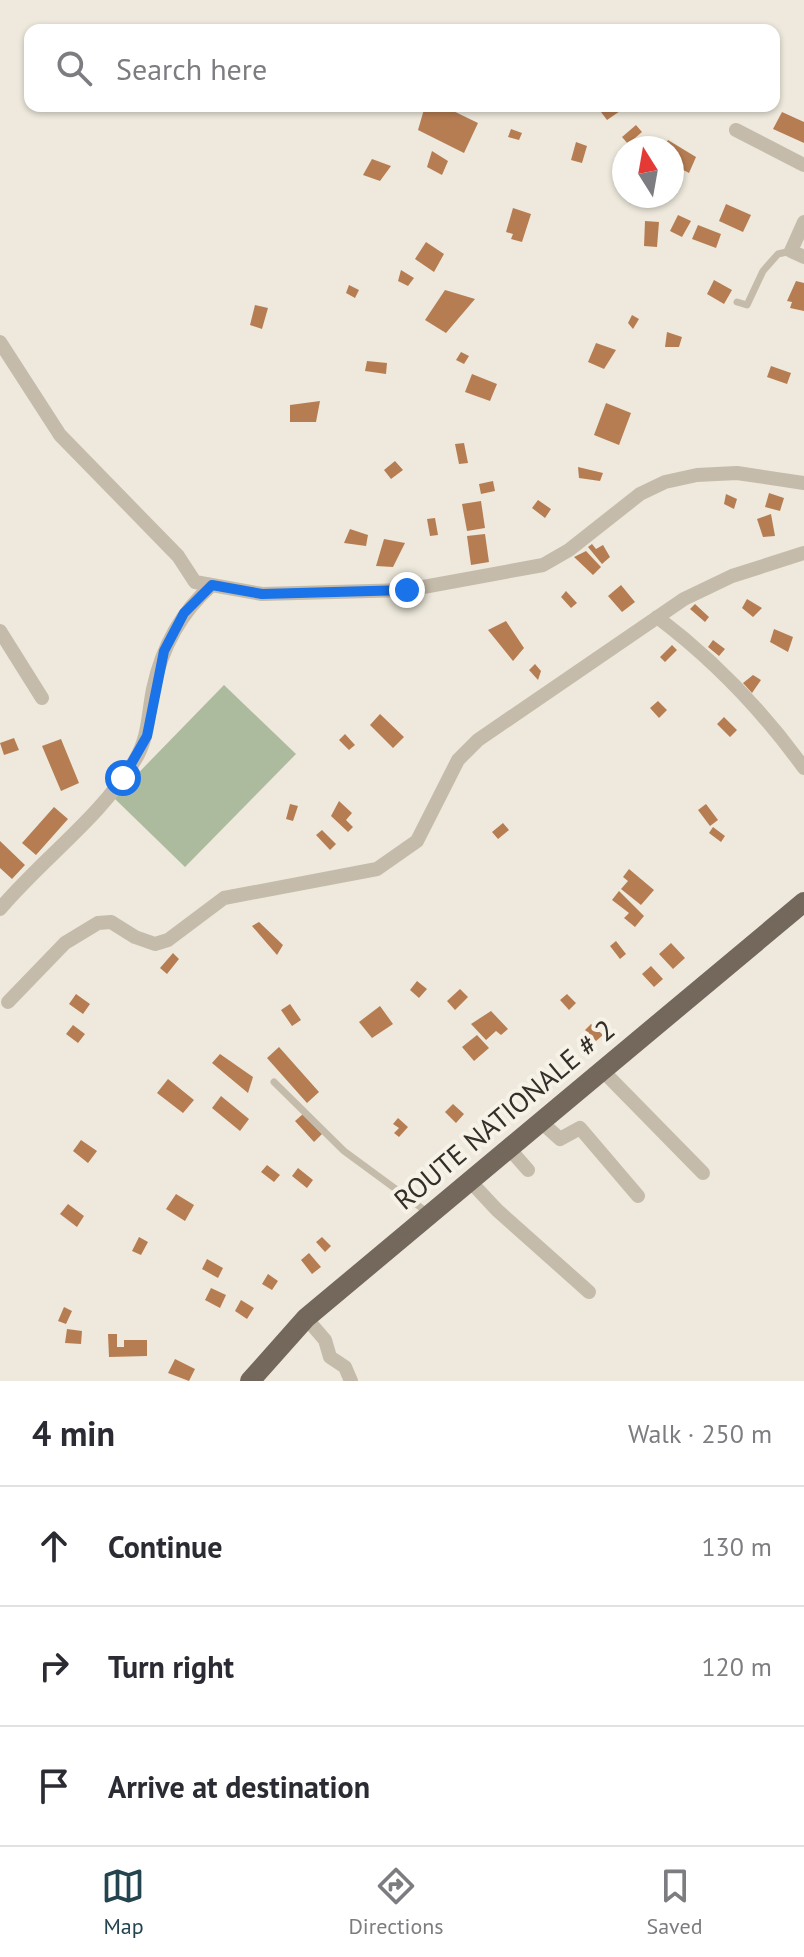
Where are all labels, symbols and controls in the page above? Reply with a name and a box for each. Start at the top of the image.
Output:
search box [24,24,780,112]
icon: search [52,46,96,90]
text: Search here [116,49,267,88]
north arrow [612,136,684,208]
route end [389,572,425,608]
route start [105,760,141,796]
street label: ROUTE NATIONALE # 2 [386,1011,622,1217]
text: 4 min [32,1411,115,1455]
text: Walk · 250 m [628,1417,772,1450]
icon: ahead [32,1524,76,1568]
text: Continue [108,1527,222,1566]
text: 130 m [701,1530,772,1563]
icon: right [32,1644,76,1688]
text: Turn right [108,1647,234,1686]
text: 120 m [701,1650,772,1683]
icon: arrive [32,1764,76,1808]
text: Arrive at destination [108,1767,370,1806]
tab: Map [101,1864,145,1940]
tab: Directions [348,1864,444,1940]
tab: Saved [647,1864,702,1940]

